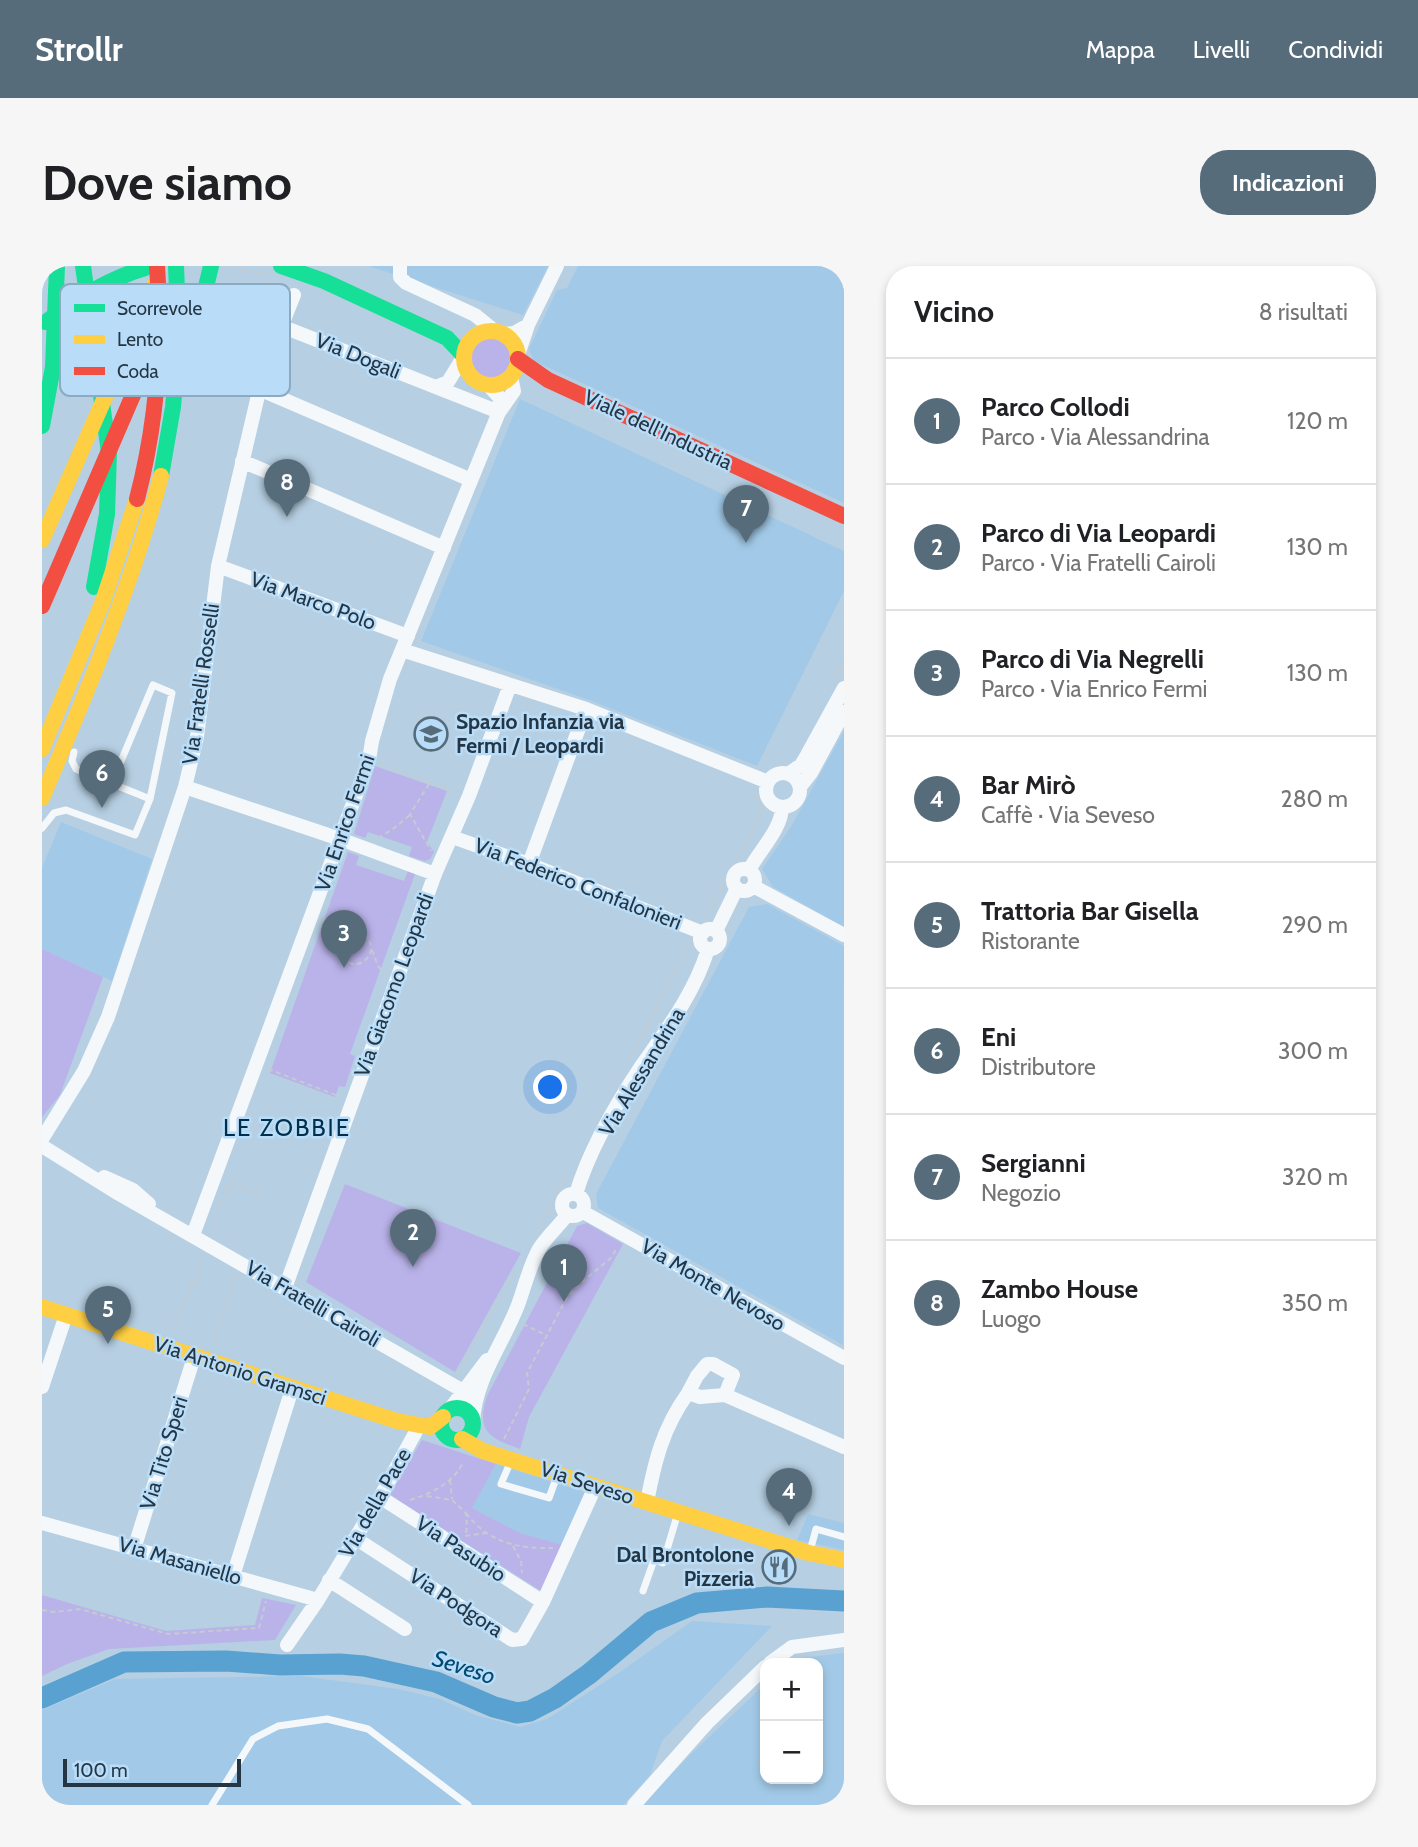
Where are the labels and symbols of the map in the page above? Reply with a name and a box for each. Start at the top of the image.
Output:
legend [60,284,290,396]
text: Scorrevole [117,297,202,320]
street label: Via Dogali [312,327,404,384]
text: Lento [117,328,163,351]
text: Coda [117,360,159,383]
street label: Viale dell'Industria [580,384,736,475]
pin: 8 [264,459,310,517]
pin: 7 [723,485,769,543]
street label: Via Marco Polo [247,566,379,635]
street label: Via Fratelli Rosselli [177,602,224,766]
place label: Spazio Infanzia via Fermi / Leopardi [456,709,625,758]
school or university icon: Spazio Infanzia via Fermi / Leopardi [412,715,450,753]
pin: 6 [79,750,125,808]
street label: Via Enrico Fermi [309,751,380,895]
street label: Via Federico Confalonieri [471,832,685,935]
street label: Via Giacomo Leopardi [349,889,438,1080]
pin: 3 [321,910,367,968]
street label: Via Alessandrina [593,1003,690,1140]
your location [533,1070,567,1104]
district label: LE ZOBBIE [223,1113,351,1142]
pin: 2 [390,1209,436,1267]
street label: Via Monte Nevoso [637,1233,790,1336]
pin: 1 [541,1244,587,1302]
street label: Via Fratelli Cairoli [242,1255,385,1352]
pin: 5 [85,1286,131,1344]
street label: Via Antonio Gramsci [151,1331,330,1410]
street label: Via Tito Speri [134,1393,193,1513]
street label: Via della Pace [333,1443,416,1562]
street label: Via Seveso [537,1456,637,1509]
pin: 4 [766,1468,812,1526]
street label: Via Pasubio [412,1510,511,1587]
street label: Via Masaniello [116,1531,245,1590]
place label: Dal Brontolone Pizzeria [616,1542,755,1591]
restaurant icon: Dal Brontolone Pizzeria [760,1548,798,1586]
street label: Via Podgora [405,1563,508,1642]
water label: Seveso [429,1644,499,1690]
scale bar [63,1756,242,1788]

